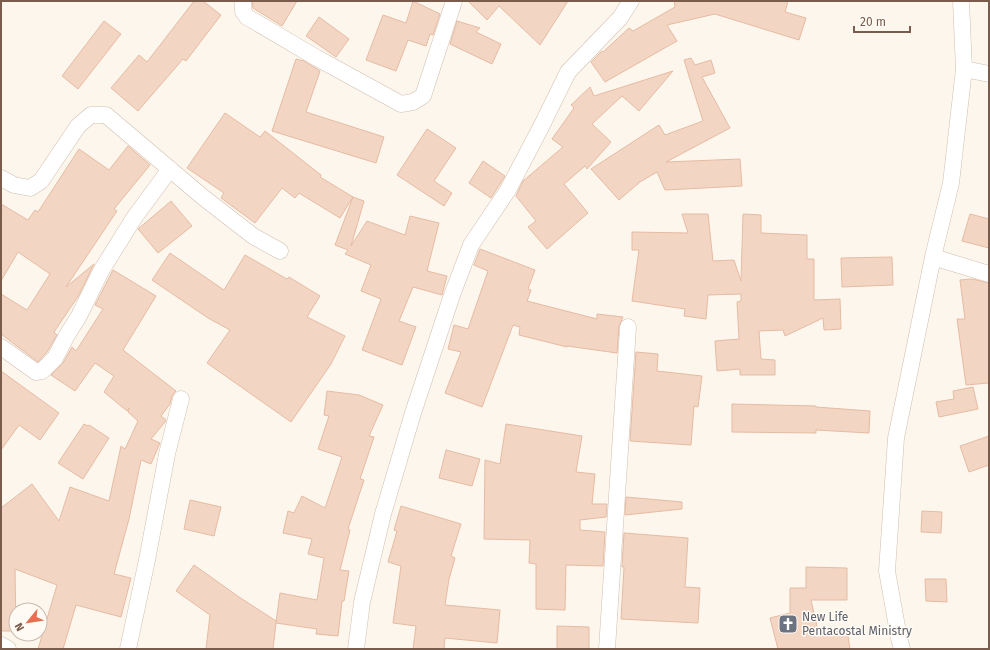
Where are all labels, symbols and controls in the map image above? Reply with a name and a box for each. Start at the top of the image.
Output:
scale bar [854,8,910,34]
text: 20 m [860,15,886,29]
north arrow [8,602,48,642]
place label: New Life Pentacostal Ministry [802,610,912,638]
church icon: New Life Pentacostal Ministry [777,613,799,635]
text: N [12,620,27,633]

